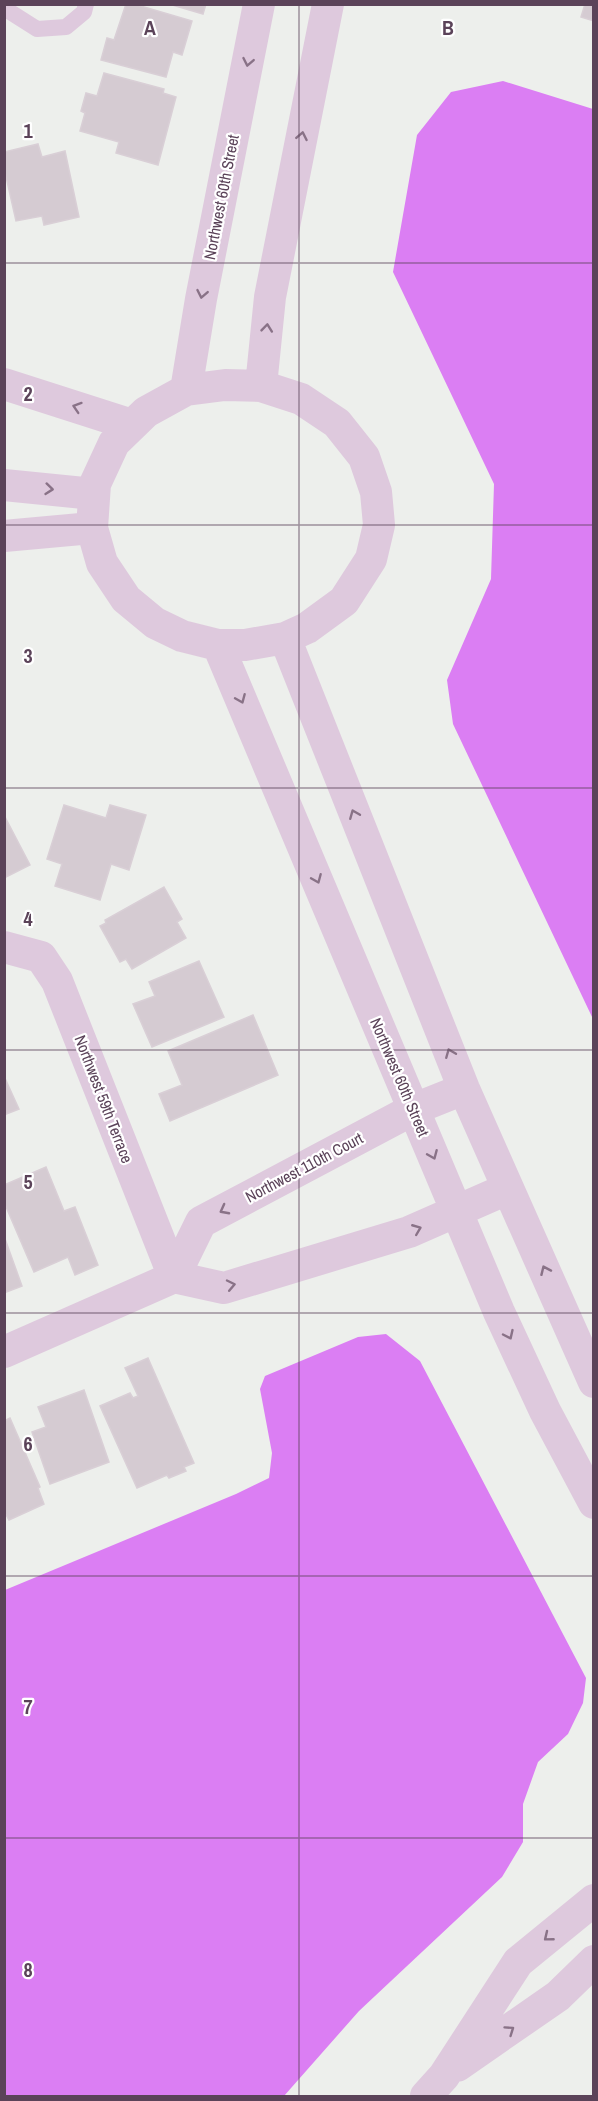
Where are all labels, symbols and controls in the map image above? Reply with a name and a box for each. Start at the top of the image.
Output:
text: A [144,14,156,41]
text: B [442,14,454,41]
one-way arrow [242,57,255,67]
text: 1 [23,117,33,144]
one-way arrow [294,131,307,141]
street label: Northwest 60th Street [198,132,244,261]
one-way arrow [196,289,209,299]
one-way arrow [260,323,273,332]
text: 2 [23,380,33,407]
one-way arrow [72,402,83,414]
one-way arrow [45,482,54,495]
text: 3 [23,642,33,669]
one-way arrow [233,693,245,704]
one-way arrow [349,809,361,820]
one-way arrow [310,872,322,883]
text: 4 [23,905,33,932]
street label: Northwest 60th Street [365,1014,435,1140]
street label: Northwest 59th Terrace [69,1032,139,1166]
one-way arrow [444,1049,457,1059]
street label: Northwest 110th Court [241,1127,367,1207]
one-way arrow [426,1149,438,1160]
text: 5 [23,1168,33,1195]
one-way arrow [220,1203,231,1214]
one-way arrow [411,1224,422,1236]
one-way arrow [541,1266,553,1277]
one-way arrow [226,1280,236,1293]
one-way arrow [502,1328,514,1339]
text: 6 [23,1430,33,1457]
text: 7 [23,1693,33,1720]
one-way arrow [544,1930,555,1941]
text: 8 [23,1956,33,1983]
one-way arrow [503,2026,514,2037]

